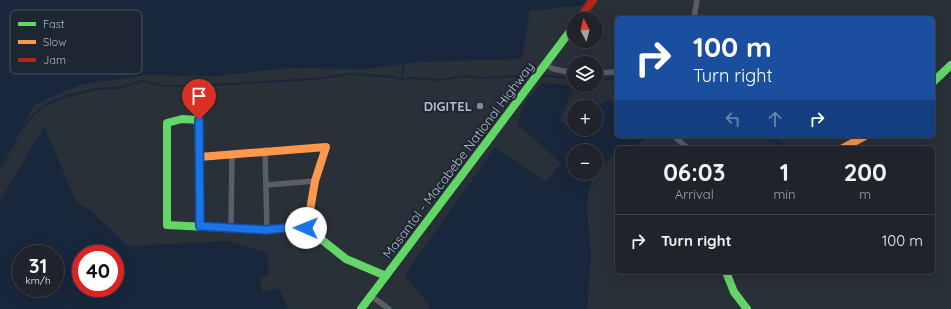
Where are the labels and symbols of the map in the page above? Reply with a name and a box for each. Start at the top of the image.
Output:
legend [10,10,142,74]
north arrow [567,12,603,48]
text: Fast [43,17,65,31]
text: Slow [43,35,67,49]
text: Jam [43,53,66,67]
street label: Masantol - Macabebe National Highway [379,59,537,261]
pin [182,79,216,120]
place label: DIGITEL [424,98,472,114]
marker: DIGITEL [475,101,485,111]
position arrow [285,207,327,249]
speed limit sign: 40 [72,245,124,297]

